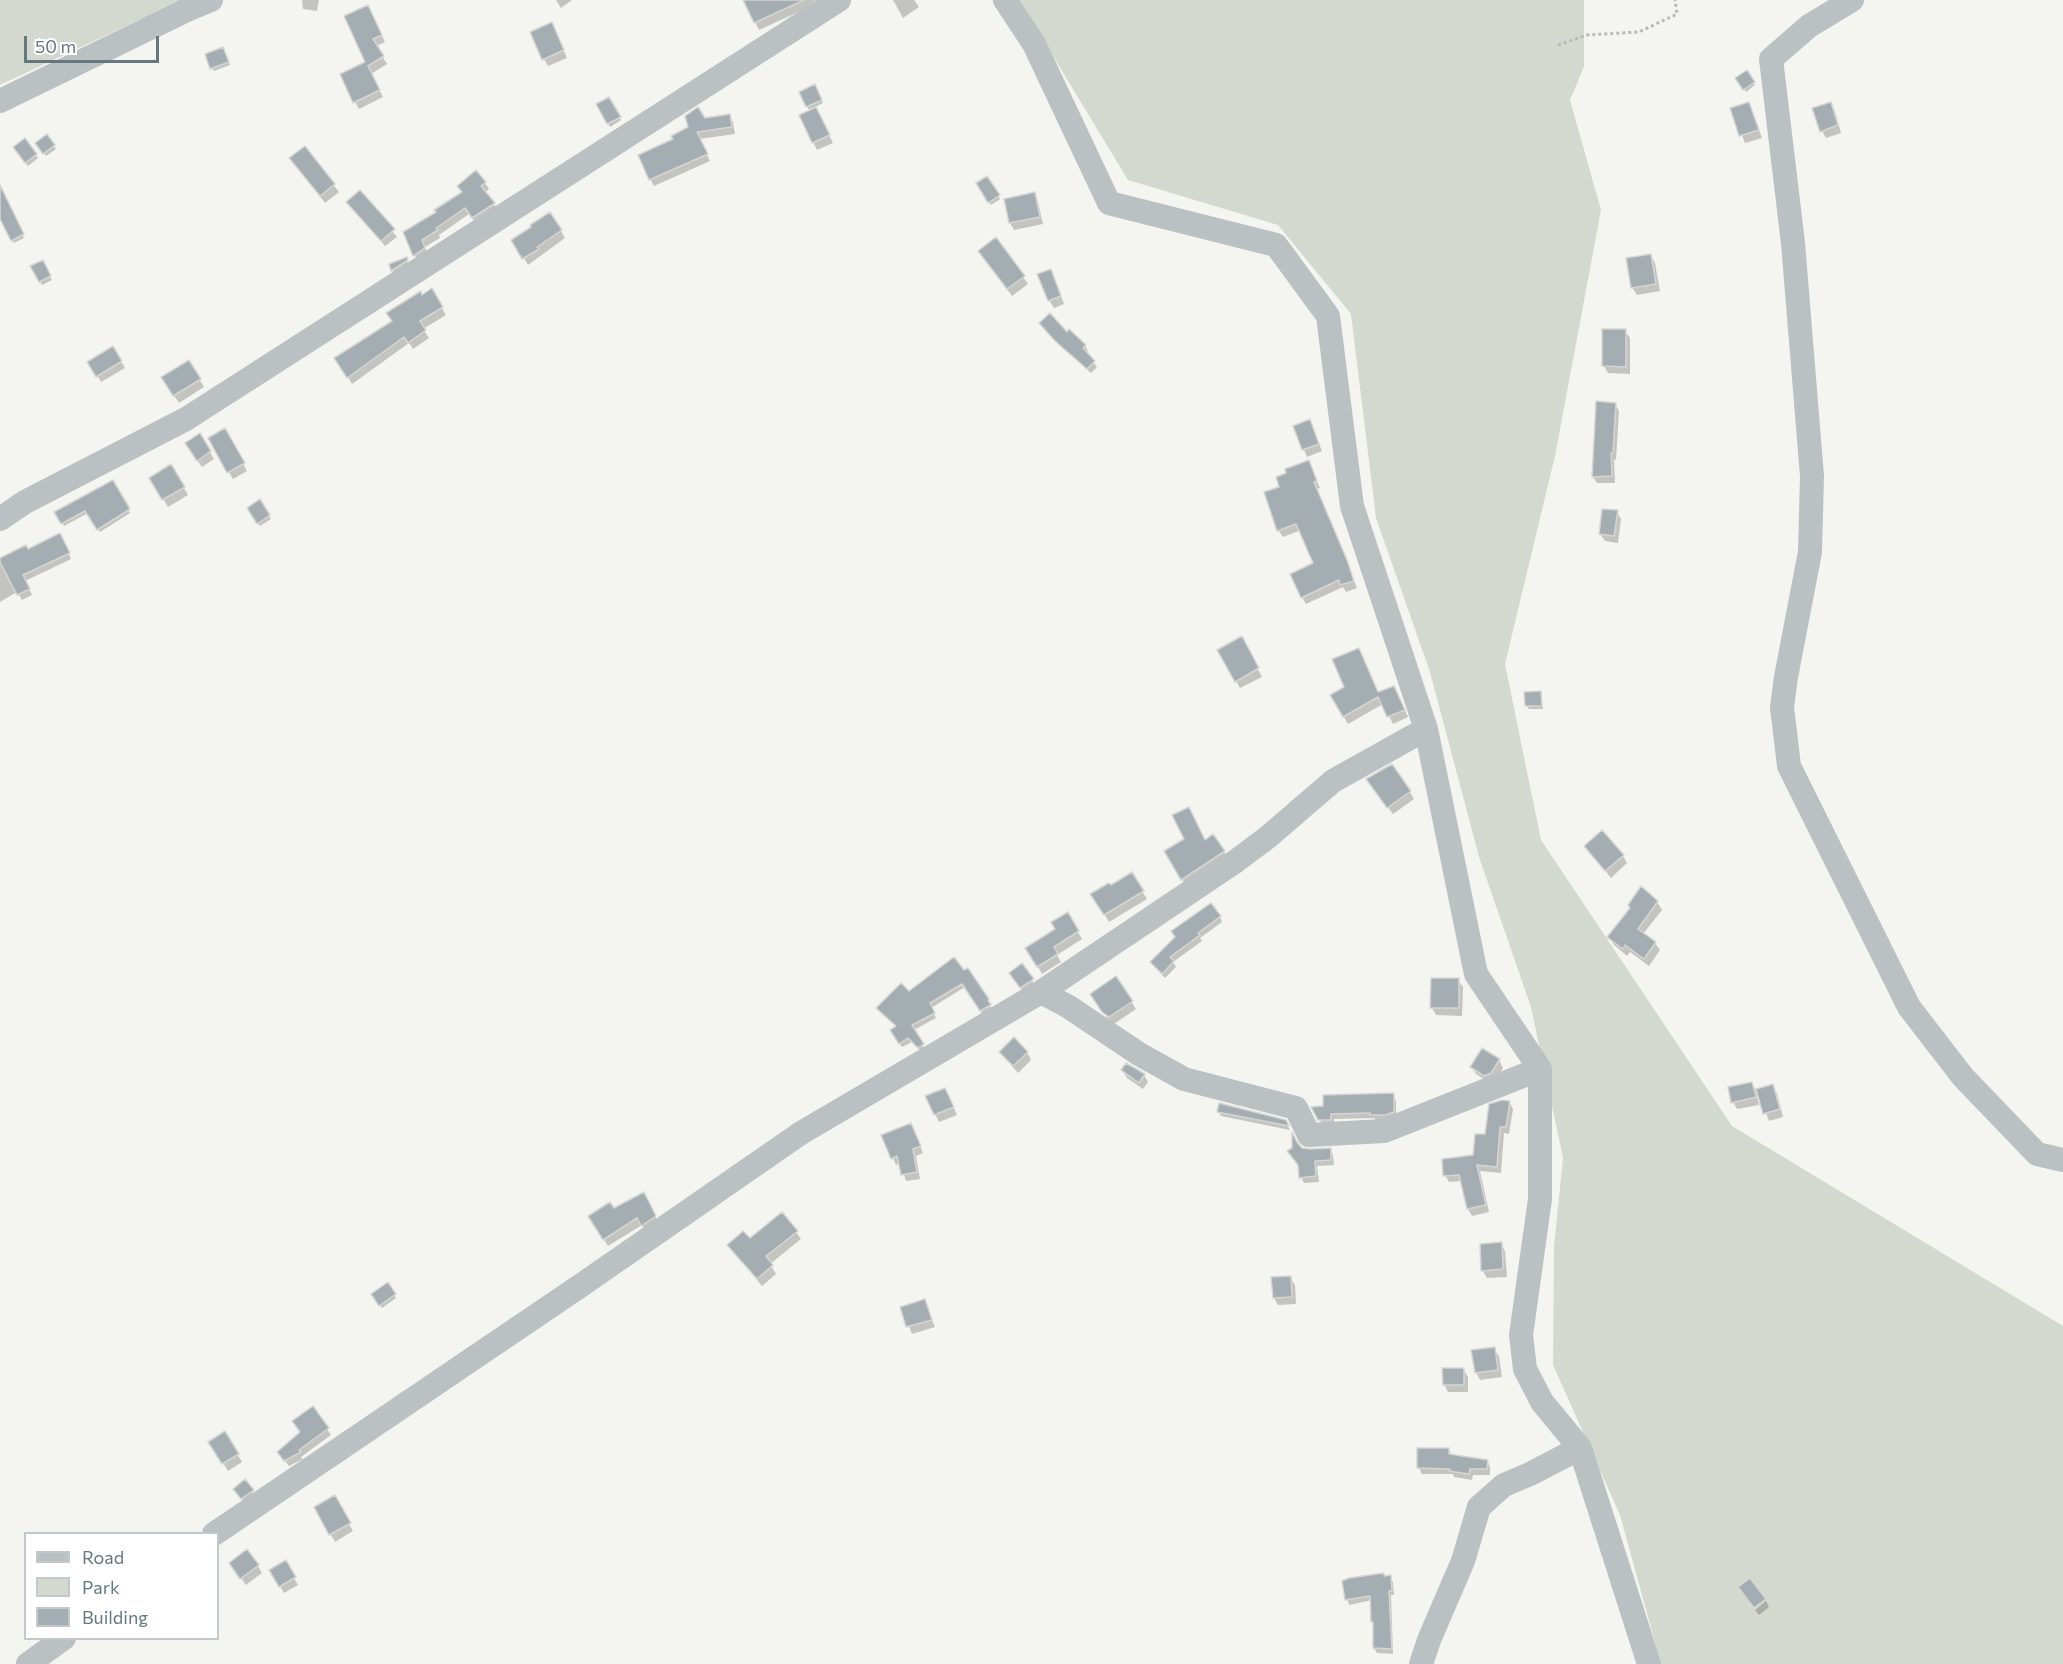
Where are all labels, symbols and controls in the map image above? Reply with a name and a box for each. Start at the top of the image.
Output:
scale bar [27,24,162,62]
text: 50 m [35,35,76,57]
legend [24,1532,219,1640]
text: Road [82,1546,124,1568]
text: Park [82,1576,120,1598]
text: Building [82,1606,148,1628]

